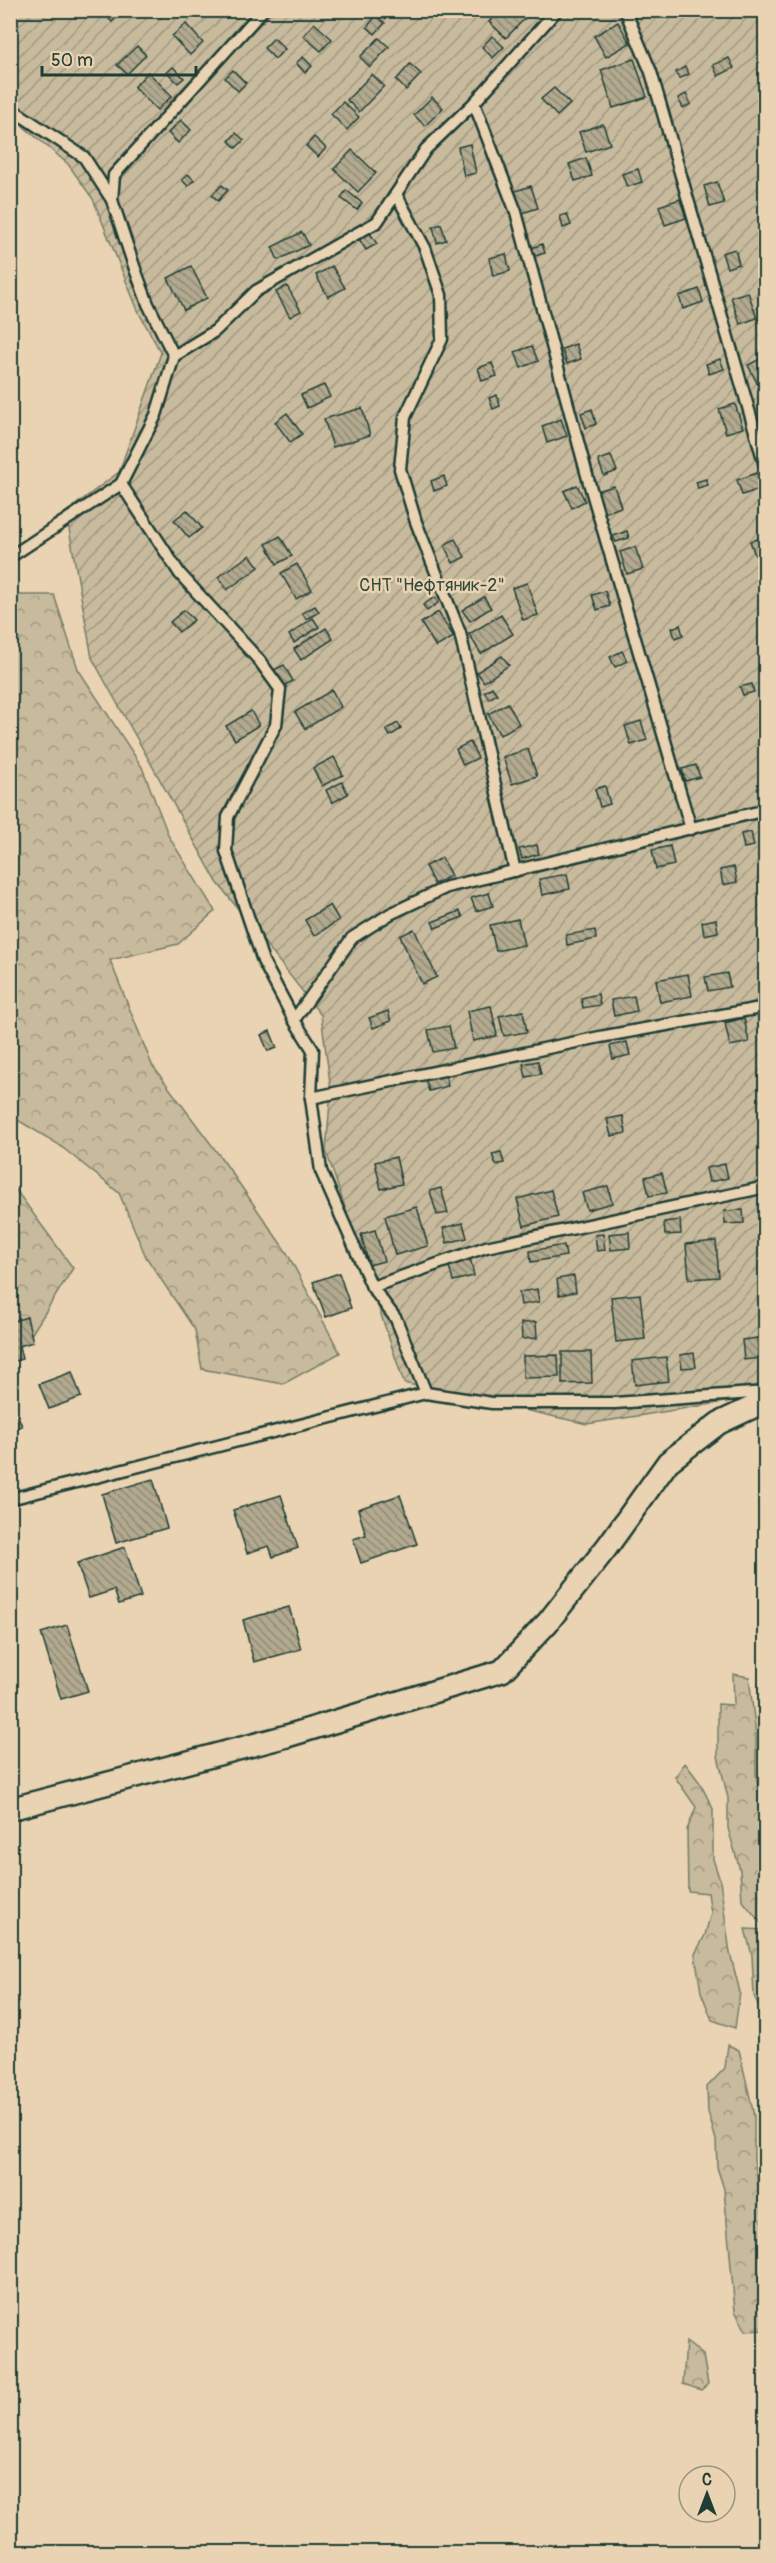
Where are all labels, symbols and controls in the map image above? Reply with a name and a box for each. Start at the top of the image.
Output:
scale bar [42,39,196,77]
text: 50 m [51,49,93,72]
park label: СНТ "Нефтяник-2" [359,574,505,597]
north arrow [677,2464,737,2524]
text: С [702,2470,712,2490]

